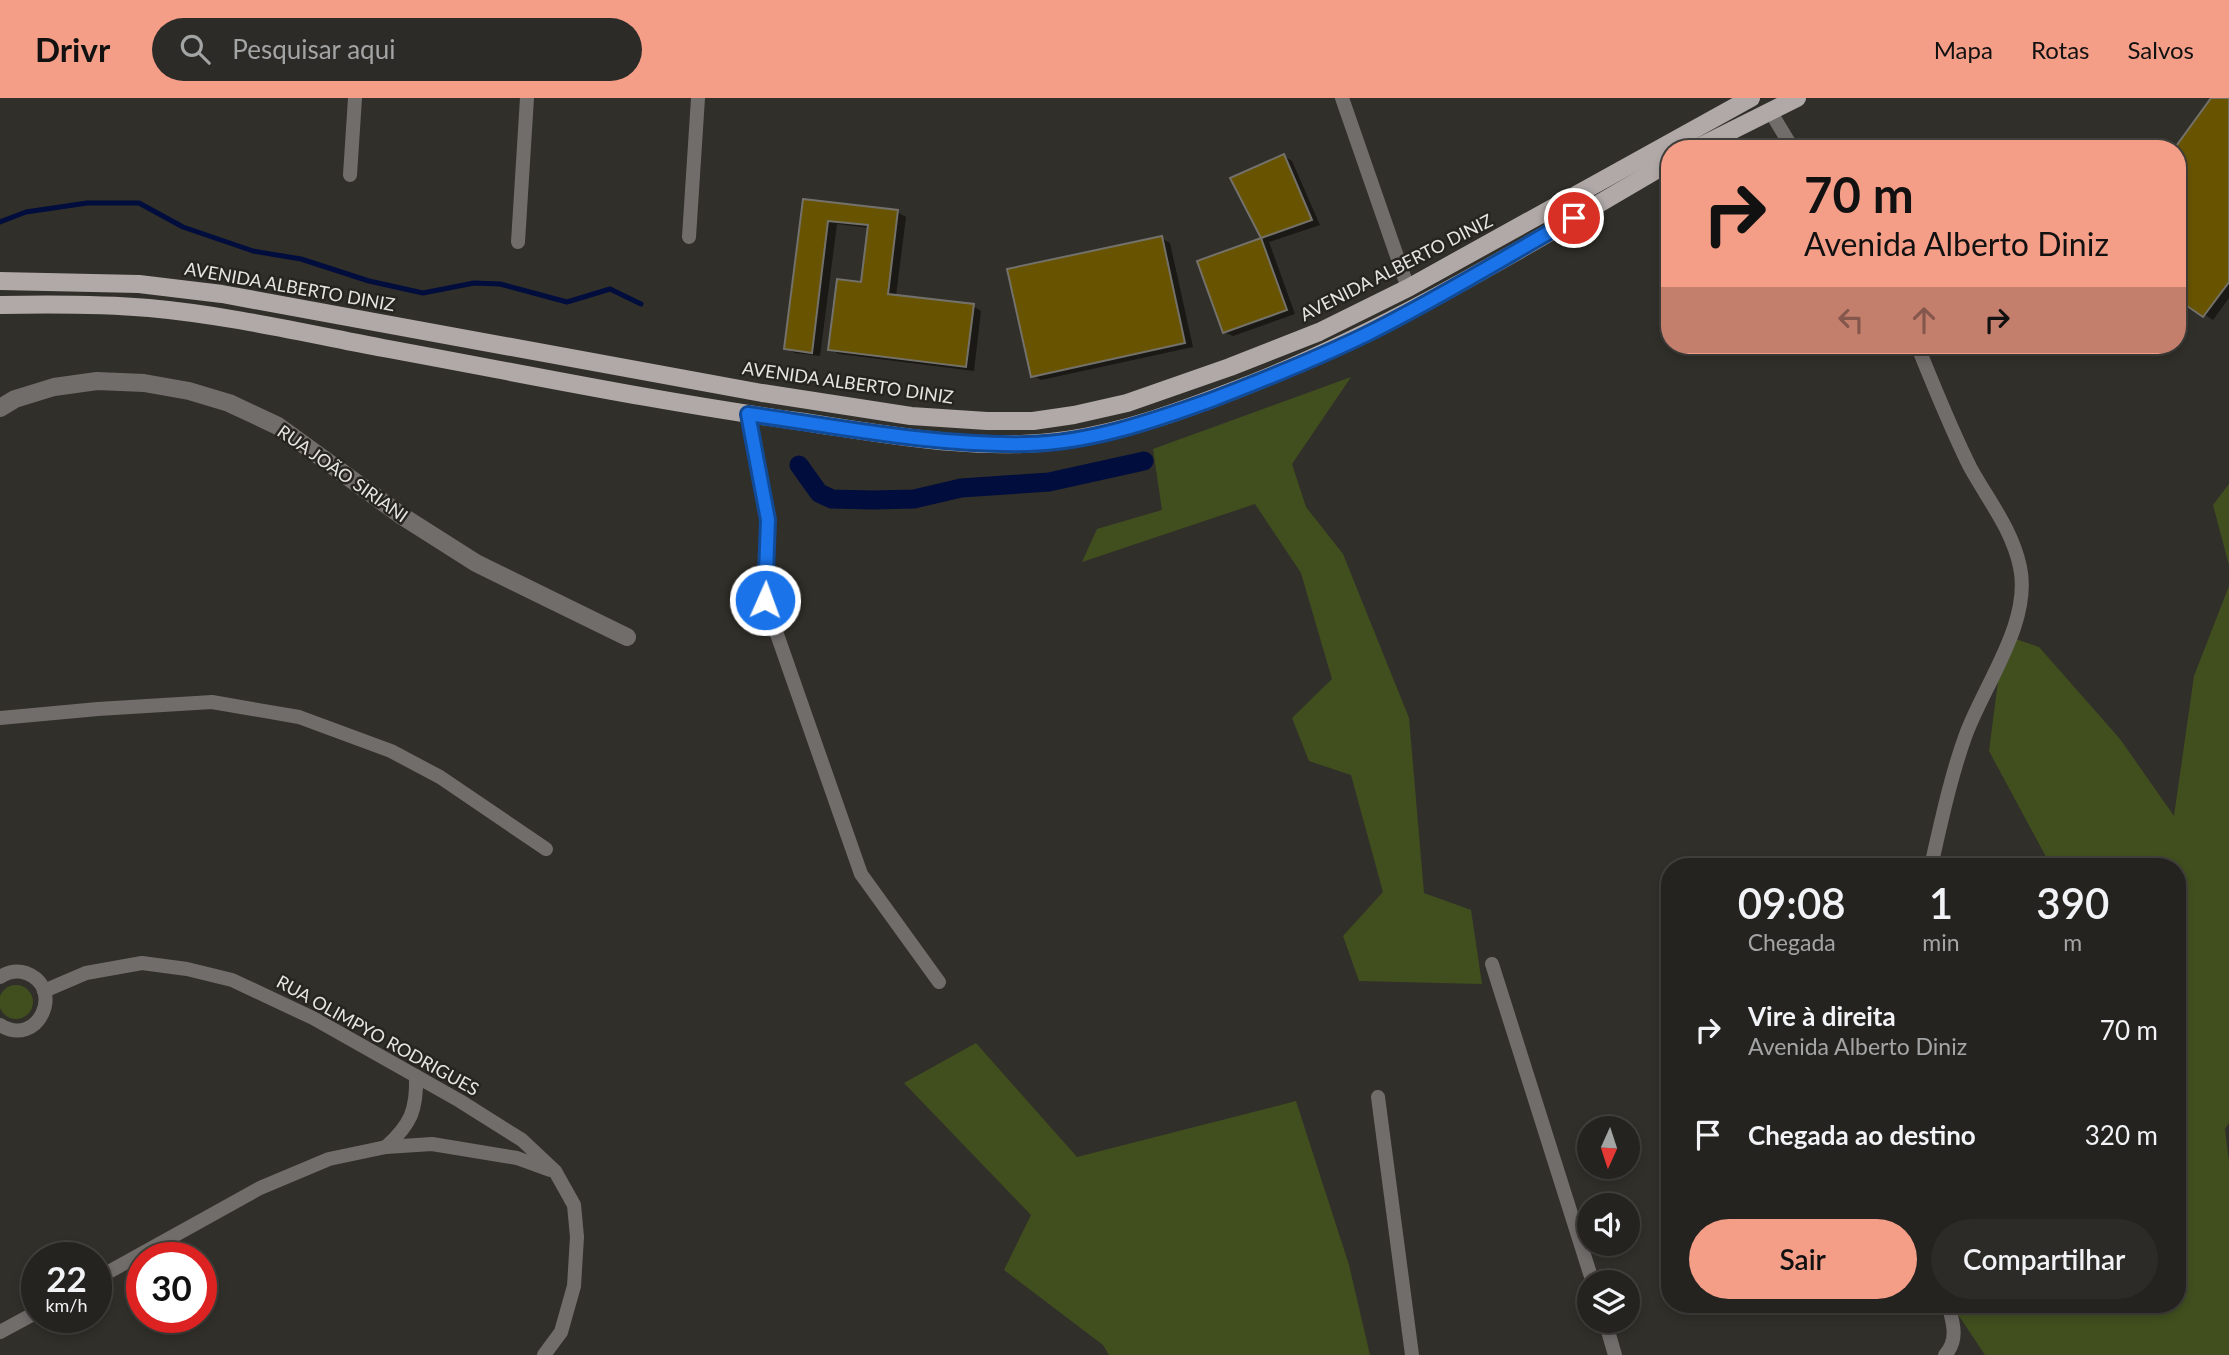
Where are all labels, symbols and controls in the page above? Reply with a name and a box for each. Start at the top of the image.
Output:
search box [152,18,642,81]
text: Drivr [35,29,110,69]
icon: search [176,30,214,68]
text: Pesquisar aqui [232,33,395,65]
text: Mapa [1934,35,1993,64]
text: Rotas [2031,35,2090,64]
text: Salvos [2128,35,2194,64]
text: 70 m [1804,165,1914,223]
icon: right [1689,168,1780,259]
pin [1544,188,1604,248]
icon: arrive [1555,199,1593,237]
street label: AVENIDA ALBERTO DINIZ [1296,209,1496,325]
text: Avenida Alberto Diniz [1804,224,2109,263]
street label: AVENIDA ALBERTO DINIZ [183,257,397,315]
icon: left [1832,301,1870,339]
icon: ahead [1905,301,1943,339]
icon: right [1978,301,2016,339]
street label: AVENIDA ALBERTO DINIZ [741,356,955,408]
street label: RUA JOÃO SIRIANI [273,420,413,526]
position arrow [728,563,802,637]
text: 09:08 [1738,878,1846,928]
text: 1 [1929,878,1953,928]
text: 390 [2036,878,2109,928]
text: Chegada [1748,928,1836,956]
text: min [1922,928,1960,956]
text: m [2063,928,2082,956]
street label: RUA OLIMPYO RODRIGUES [273,970,483,1100]
text: Vire à direita [1748,1000,1896,1032]
icon: right [1689,1011,1727,1049]
text: 70 m [2100,1014,2158,1046]
text: Avenida Alberto Diniz [1748,1032,1967,1060]
north arrow [1577,1116,1640,1180]
map controls [1577,1116,1640,1333]
icon: arrive [1689,1116,1727,1154]
text: Chegada ao destino [1748,1119,1976,1151]
text: 320 m [2085,1119,2158,1151]
button: sound [1577,1193,1640,1256]
button: Sair [1689,1219,1917,1299]
button: Compartilhar [1931,1219,2158,1299]
speed limit sign: 30 [126,1242,217,1333]
text: 22 [46,1257,87,1299]
button: layers [1577,1270,1640,1333]
text: km/h [45,1294,88,1316]

